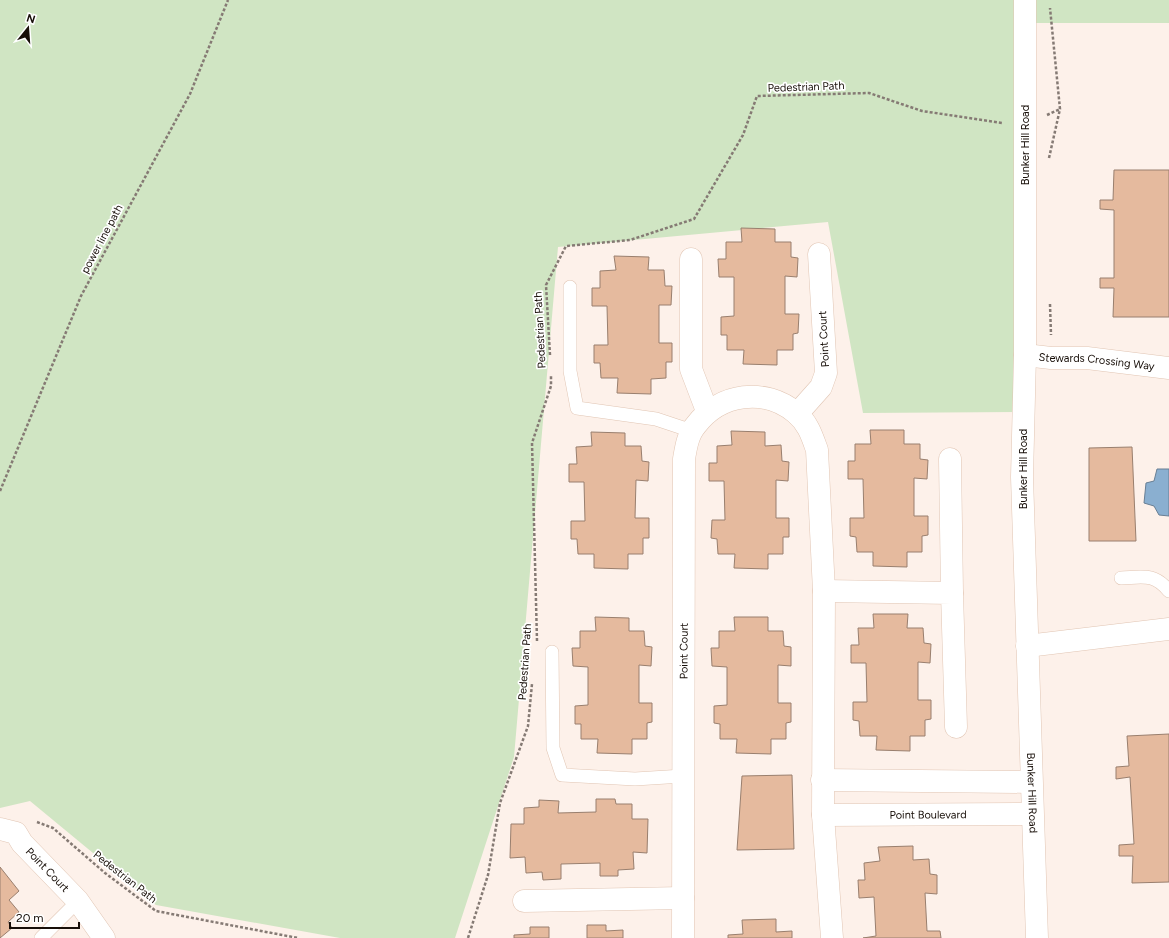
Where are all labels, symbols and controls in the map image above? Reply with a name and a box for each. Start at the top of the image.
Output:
north arrow [8,8,48,48]
text: N [25,11,37,26]
street label: Pedestrian Path [767,79,845,95]
street label: Bunker Hill Road [1019,105,1032,185]
street label: power line path [78,202,126,276]
street label: Pedestrian Path [531,291,549,369]
street label: Point Court [816,310,832,368]
street label: Stewards Crossing Way [1038,350,1156,373]
street label: Bunker Hill Road [1017,429,1030,509]
street label: Pedestrian Path [516,623,534,701]
street label: Point Court [677,623,690,679]
street label: Bunker Hill Road [1024,752,1040,833]
street label: Point Boulevard [889,808,967,821]
street label: Point Court [23,845,72,894]
street label: Pedestrian Path [91,848,159,906]
scale bar [10,904,79,930]
text: 20 m [16,911,44,925]

